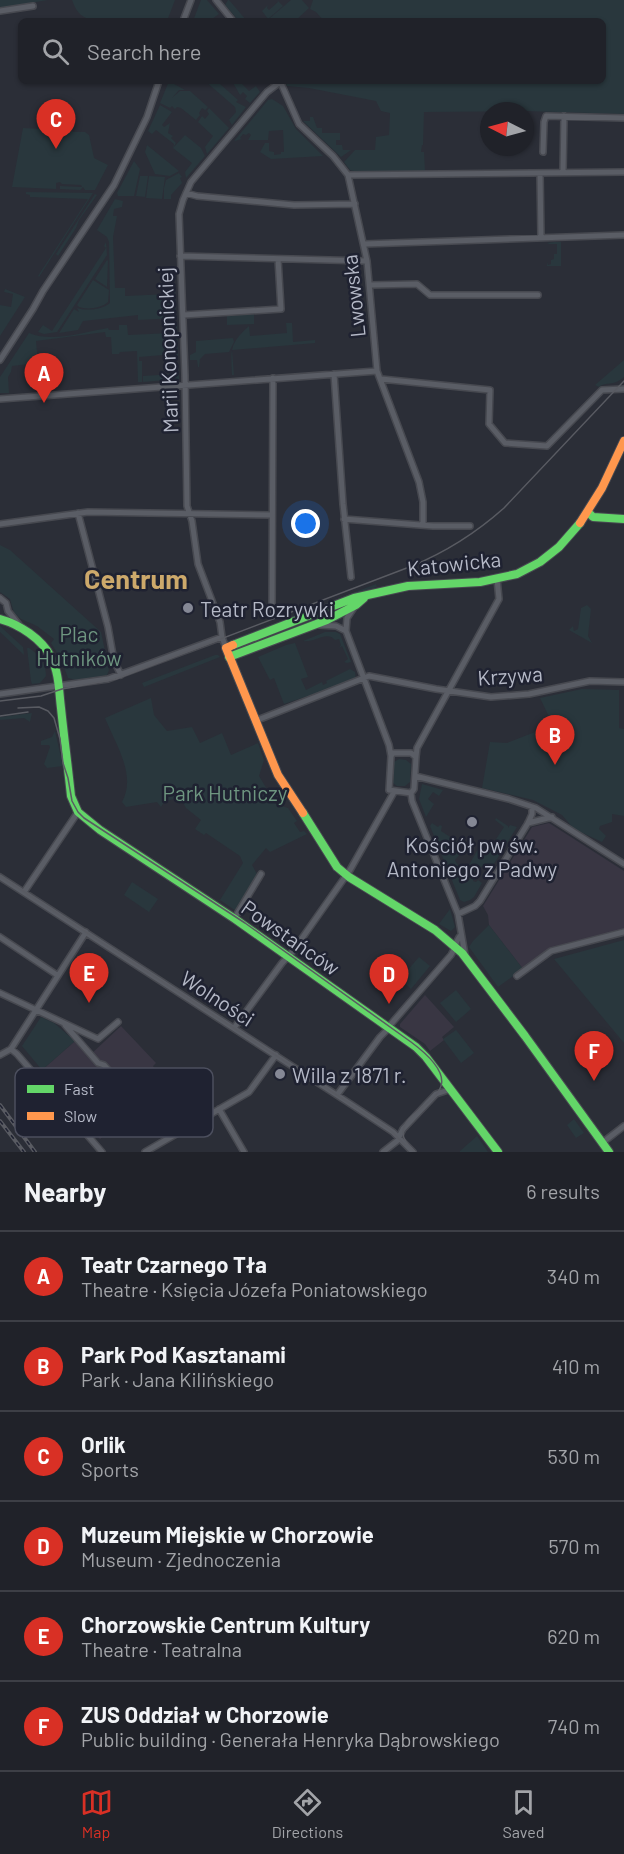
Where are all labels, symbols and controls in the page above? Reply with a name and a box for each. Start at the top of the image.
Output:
search box [18,18,606,84]
icon: search [39,35,72,68]
text: Search here [87,38,201,64]
pin: C [36,100,76,149]
north arrow [480,102,534,156]
street label: Lwowska [336,253,370,339]
street label: Marii Konopnickiej [152,266,182,434]
pin: A [24,354,63,403]
your location [291,509,320,538]
street label: Katowicka [406,546,502,580]
district label: Centrum [84,562,188,594]
place label: Teatr Rozrywki [200,596,334,621]
marker: Teatr Rozrywki [181,601,195,615]
park label: Plac Hutników [36,621,122,670]
street label: Krzywa [477,660,543,690]
pin: B [536,716,574,765]
park label: Park Hutniczy [163,780,288,805]
marker: Kościół pw św. Antoniego z Padwy [465,815,479,829]
place label: Kościół pw św. Antoniego z Padwy [387,832,558,881]
street label: Powstańców [237,894,345,980]
pin: E [70,954,109,1003]
pin: D [370,954,408,1004]
street label: Wolności [176,965,260,1031]
pin: F [574,1032,614,1081]
place label: Willa z 1871 r. [292,1062,407,1087]
marker: Willa z 1871 r. [273,1067,287,1081]
legend [15,1068,213,1137]
text: Fast [64,1079,94,1098]
text: Slow [64,1106,97,1125]
text: Nearby [24,1176,106,1207]
text: 6 results [526,1179,600,1203]
text: Teatr Czarnego Tła [81,1251,267,1277]
text: A [37,1264,50,1288]
text: 340 m [547,1264,600,1288]
text: Theatre · Księcia Józefa Poniatowskiego [81,1277,428,1301]
text: Park Pod Kasztanami [81,1341,286,1367]
text: B [37,1354,50,1378]
text: 410 m [552,1354,600,1378]
text: Park · Jana Kilińskiego [81,1367,274,1391]
text: Orlik [81,1431,126,1457]
text: C [37,1444,50,1468]
text: 530 m [548,1444,600,1468]
text: Sports [81,1457,139,1481]
text: Muzeum Miejskie w Chorzowie [81,1521,374,1547]
text: D [37,1534,50,1558]
text: 570 m [548,1534,600,1558]
text: Museum · Zjednoczenia [81,1547,281,1571]
text: Chorzowskie Centrum Kultury [81,1611,370,1637]
text: E [38,1624,49,1648]
text: 620 m [547,1624,600,1648]
text: Theatre · Teatralna [81,1637,242,1661]
text: ZUS Oddział w Chorzowie [81,1701,329,1727]
text: F [38,1714,49,1738]
text: 740 m [548,1714,600,1738]
text: Public building · Generała Henryka Dąbrowskiego [81,1727,500,1751]
tab: Map [80,1786,113,1841]
tab: Directions [272,1786,343,1841]
tab: Saved [502,1786,544,1841]

